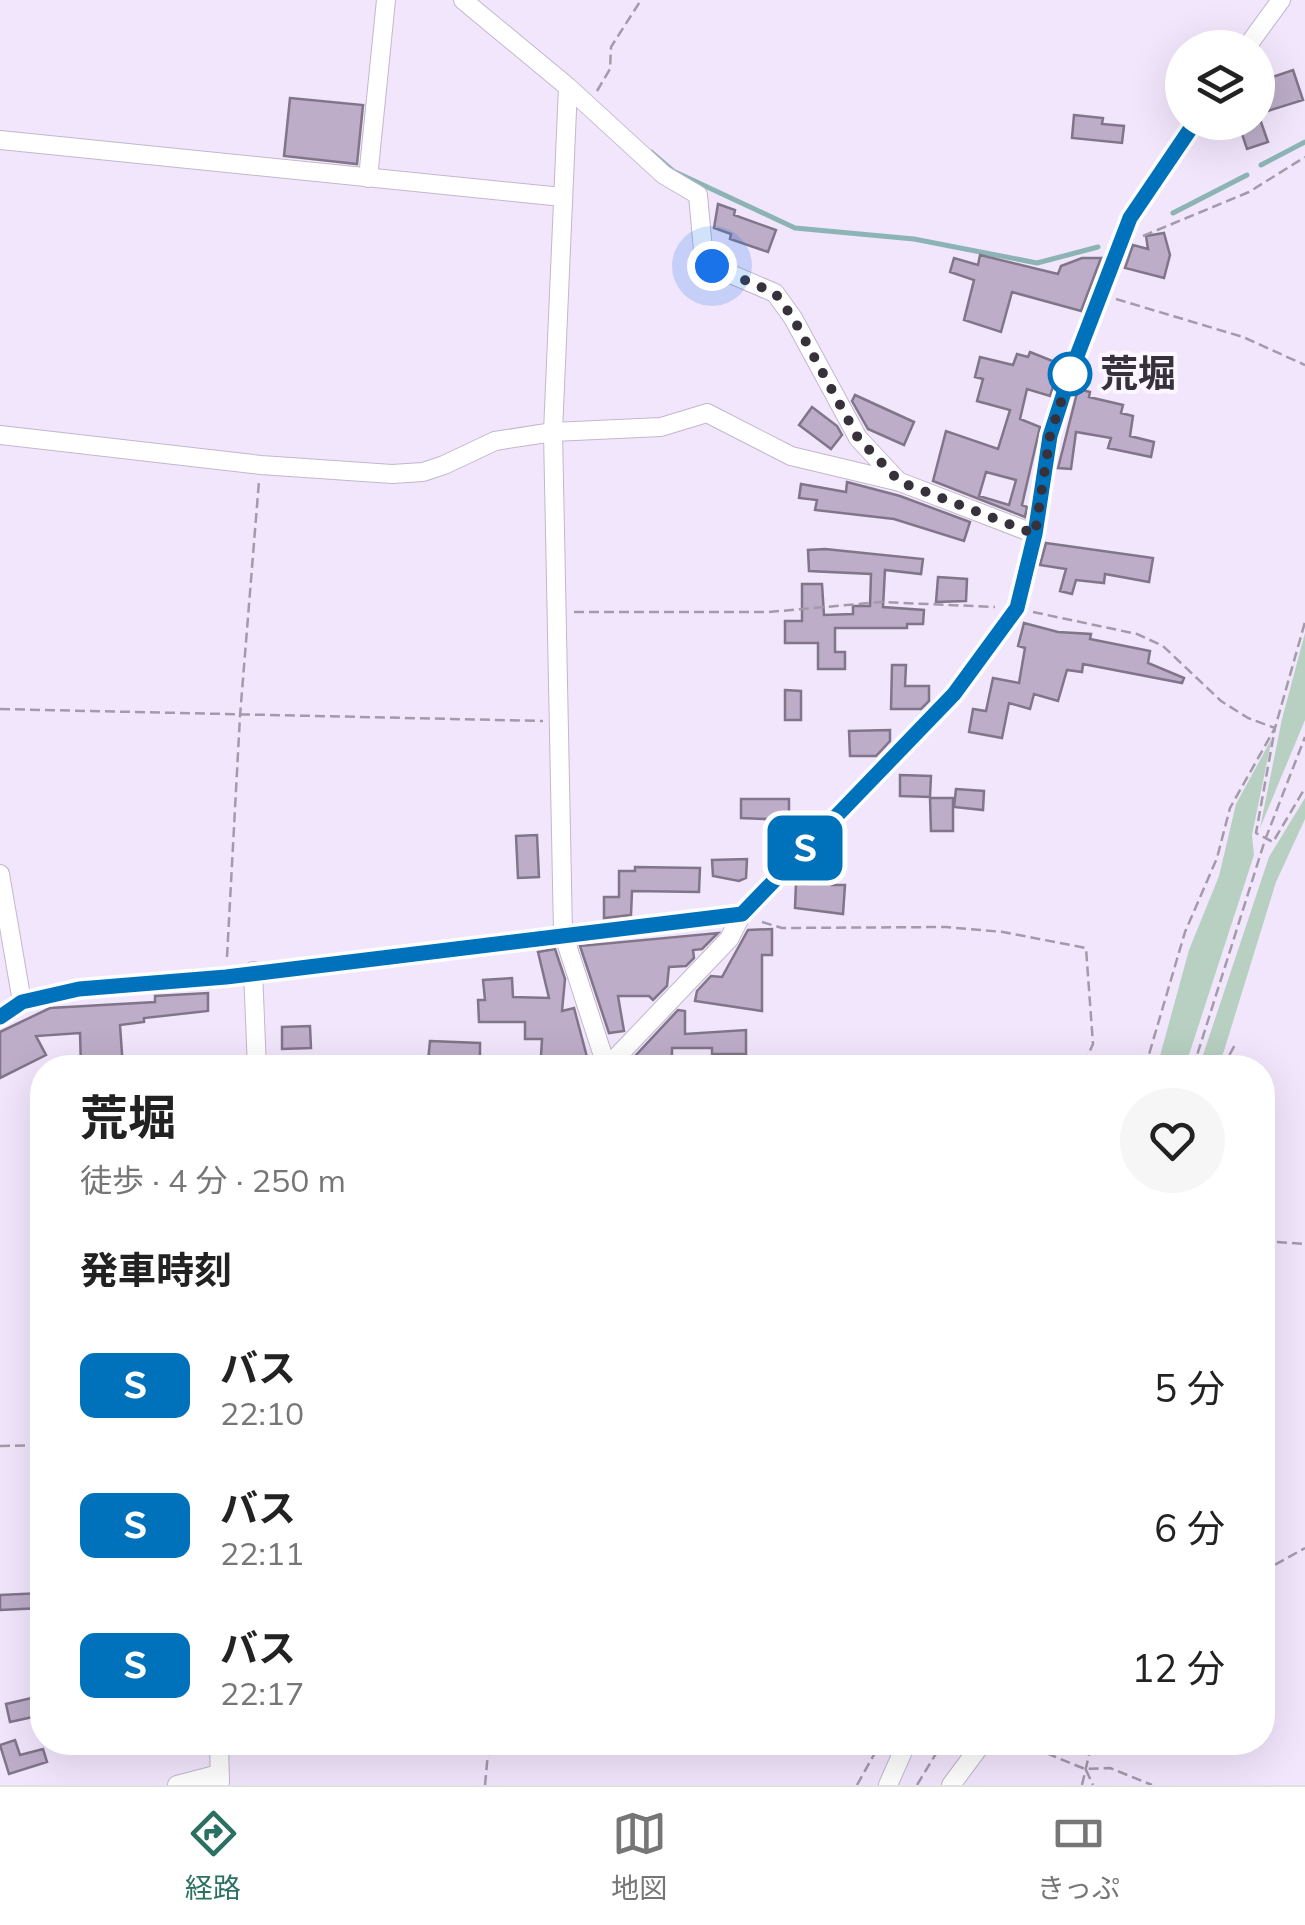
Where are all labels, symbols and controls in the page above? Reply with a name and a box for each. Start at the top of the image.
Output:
map controls [1165,30,1275,140]
button: layers [1165,30,1275,140]
your location [687,241,737,291]
place label: 荒堀 [1100,349,1176,397]
marker: 荒堀 [1049,353,1091,395]
line badge: Ｓ [772,816,838,880]
text: Ｓ [787,826,823,870]
text: 荒堀 [80,1087,176,1147]
button: heart [1120,1088,1225,1193]
text: 徒歩 · 4 分 · 250 m [80,1160,346,1200]
text: 発車時刻 [80,1246,232,1294]
text: バス [220,1344,296,1392]
text: Ｓ [117,1363,153,1407]
text: 5 分 [1154,1364,1225,1412]
text: 22:10 [220,1393,304,1433]
text: バス [220,1484,296,1532]
text: Ｓ [117,1503,153,1547]
text: 6 分 [1154,1504,1225,1552]
text: 22:11 [220,1533,304,1573]
text: バス [220,1624,296,1672]
text: Ｓ [117,1643,153,1687]
text: 12 分 [1131,1644,1225,1692]
text: 22:17 [220,1673,304,1713]
tab: 経路 [185,1806,241,1906]
tab: 地図 [611,1806,667,1906]
tab: きっぷ [1037,1806,1120,1906]

